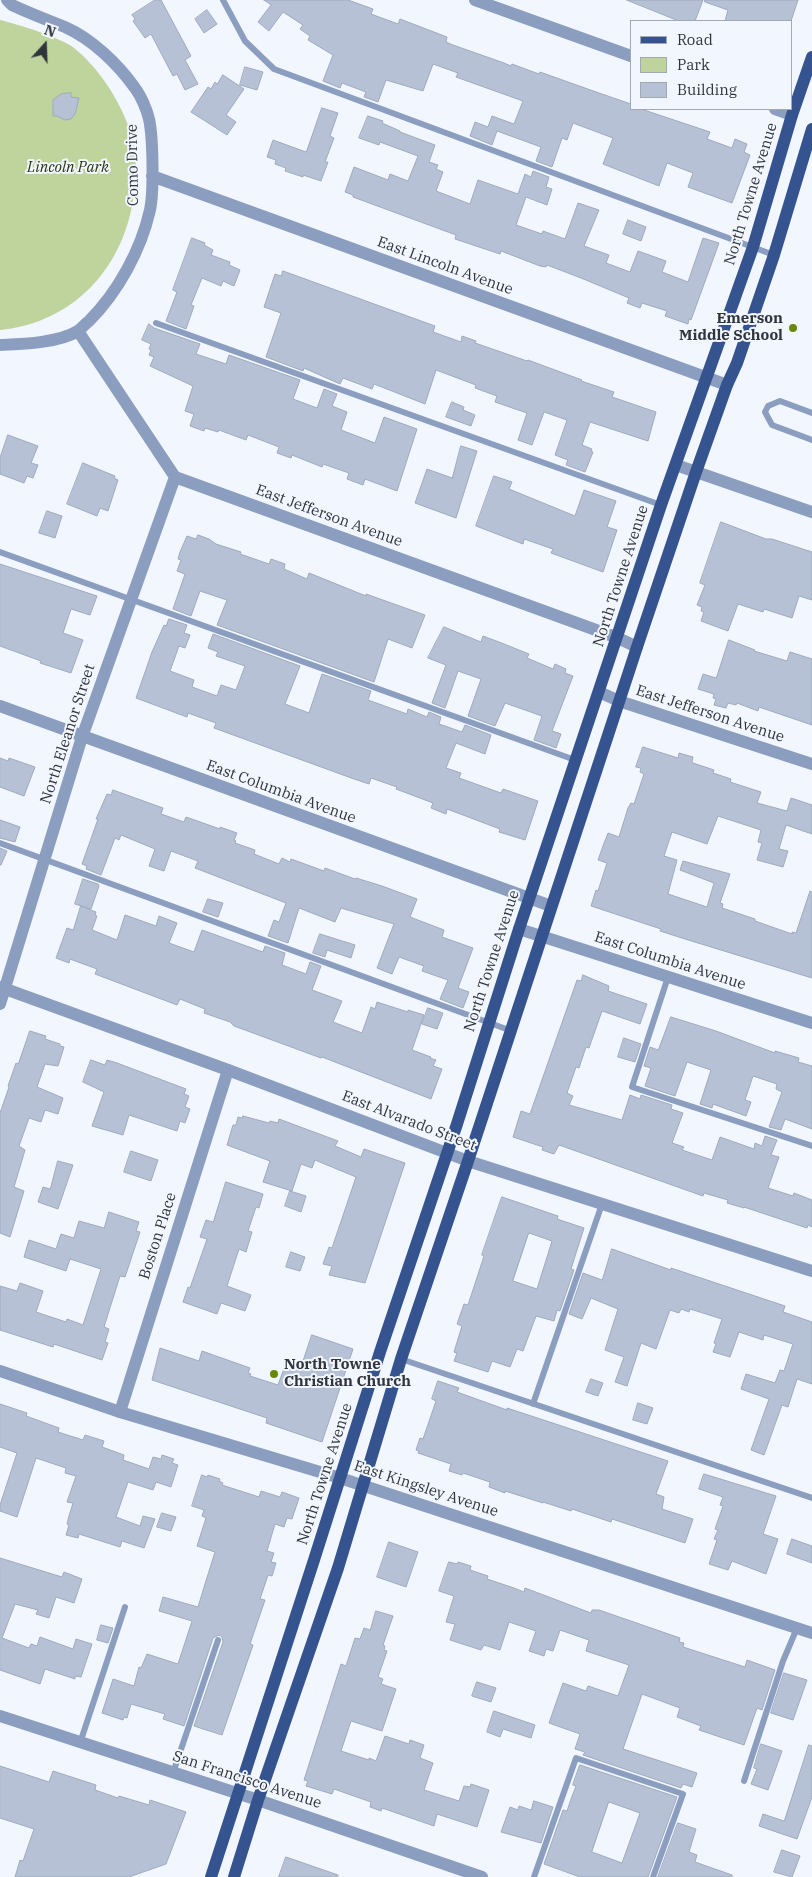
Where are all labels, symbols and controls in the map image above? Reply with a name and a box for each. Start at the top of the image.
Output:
north arrow [20,20,70,70]
legend [630,20,792,110]
text: N [42,21,58,41]
text: Road [677,30,713,49]
text: Park [677,55,710,74]
text: Building [677,80,737,99]
street label: North Towne Avenue [721,121,781,267]
street label: Como Drive [123,124,143,206]
park label: Lincoln Park [27,159,109,177]
street label: East Lincoln Avenue [375,233,515,299]
place label: Emerson Middle School [679,310,783,345]
marker: Emerson Middle School [787,322,799,334]
street label: East Jefferson Avenue [253,481,405,551]
street label: North Towne Avenue [590,503,652,649]
street label: North Eleanor Street [37,662,99,806]
street label: East Jefferson Avenue [634,681,786,747]
street label: East Columbia Avenue [204,757,358,827]
street label: North Towne Avenue [461,888,523,1034]
street label: East Columbia Avenue [592,928,748,994]
street label: East Alvarado Street [339,1087,479,1155]
street label: Boston Place [135,1190,181,1282]
place label: North Towne Christian Church [284,1356,411,1391]
marker: North Towne Christian Church [268,1368,280,1380]
street label: North Towne Avenue [294,1401,356,1547]
street label: East Kingsley Avenue [351,1457,501,1521]
street label: San Francisco Avenue [170,1747,324,1813]

